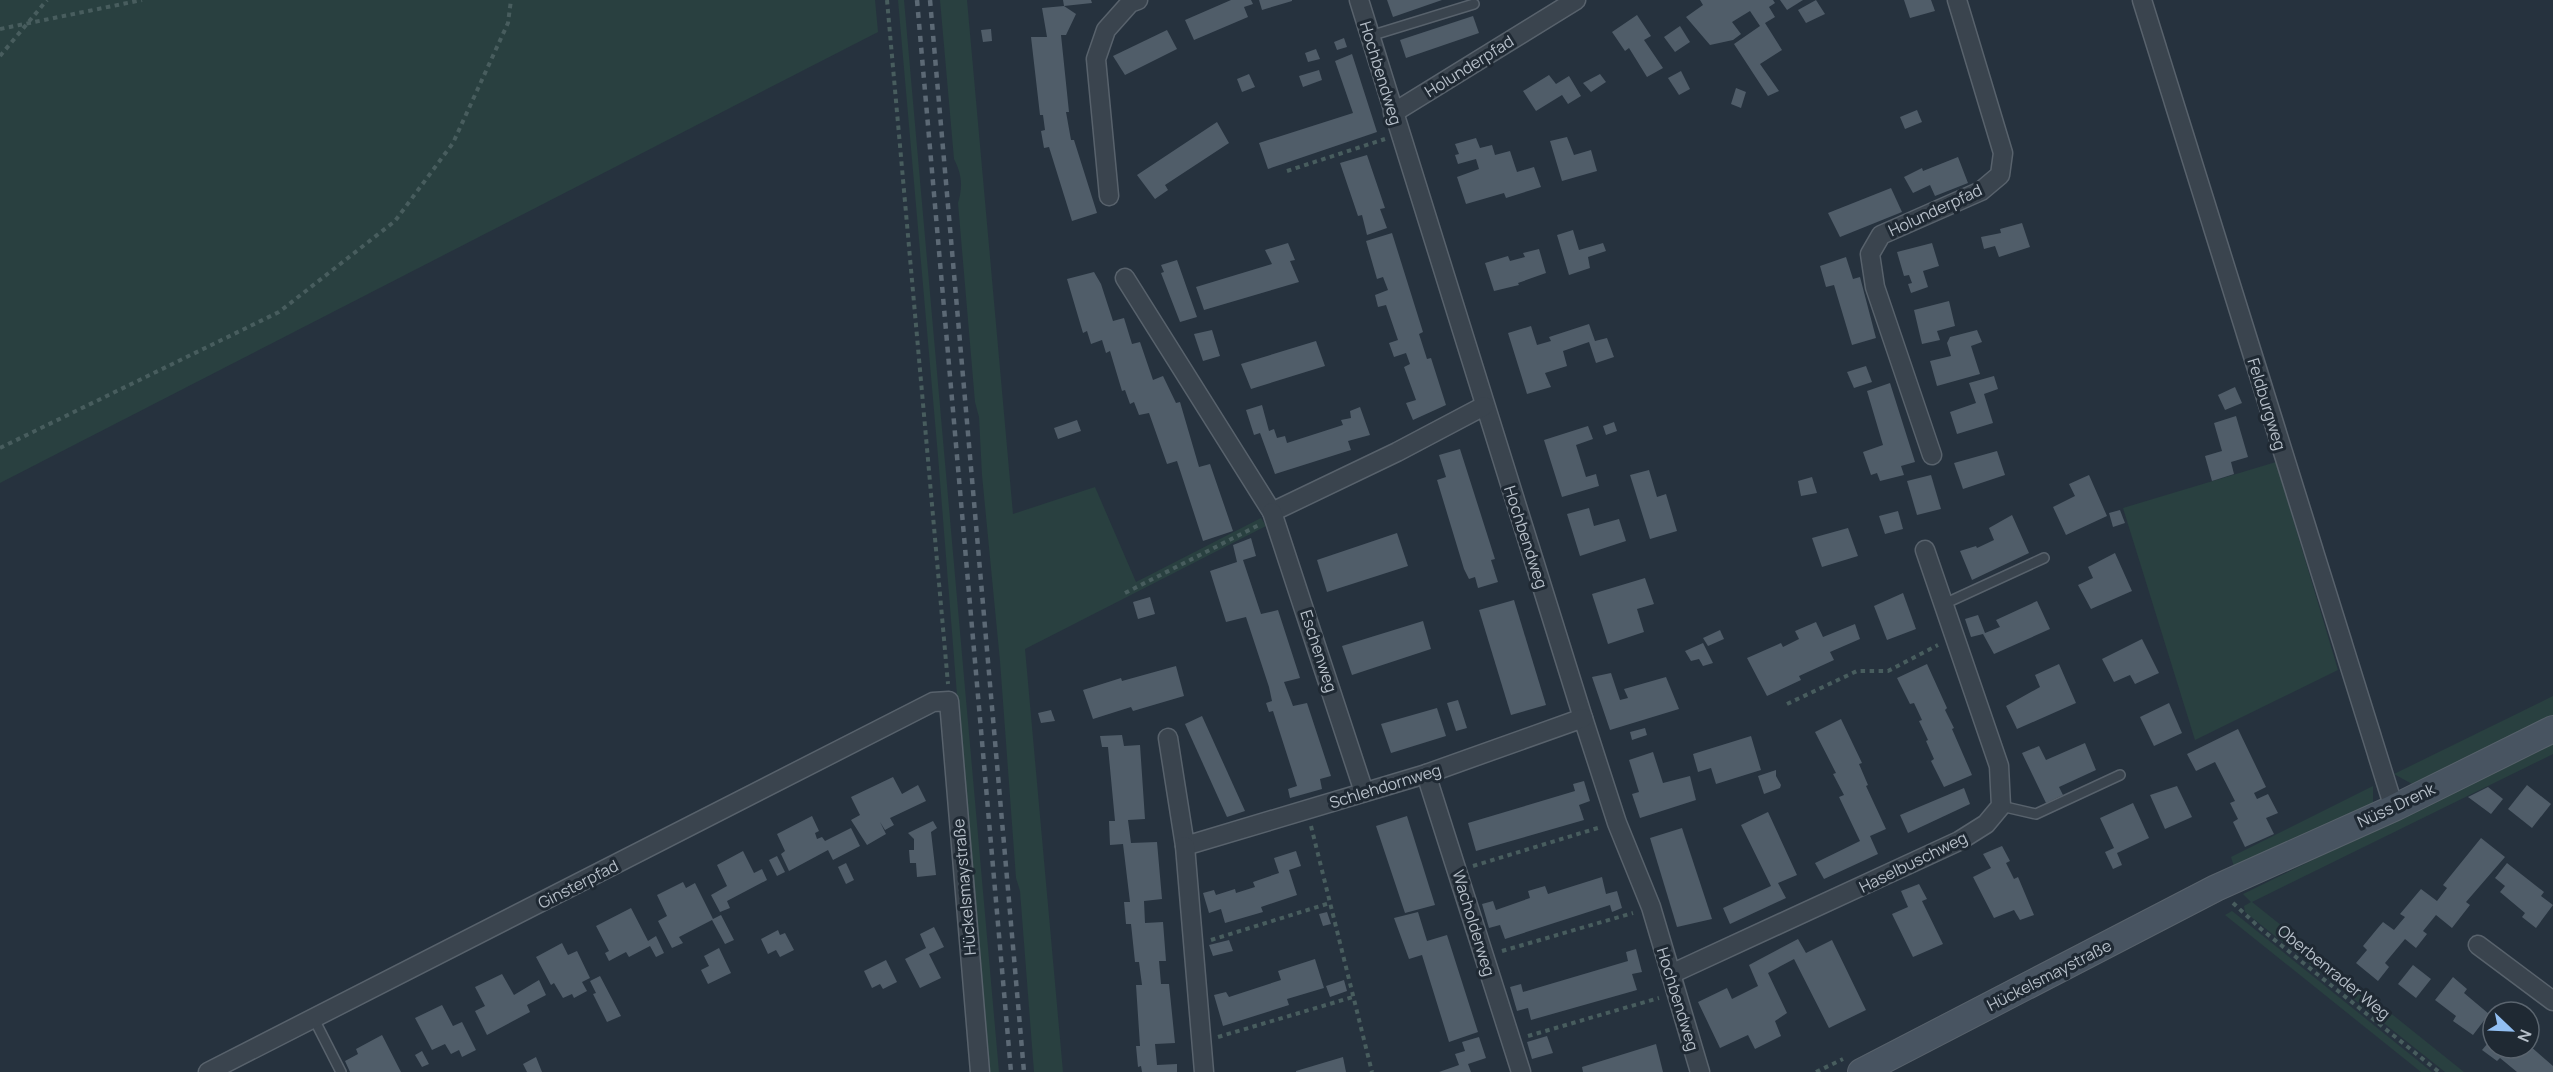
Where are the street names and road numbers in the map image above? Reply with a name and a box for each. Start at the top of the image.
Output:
street label: Hochbendweg [1355,19,1407,127]
street label: Holunderpfad [1420,30,1518,102]
street label: Holunderpfad [1885,179,1985,241]
street label: Feldburgweg [2243,355,2291,453]
street label: Hochbendweg [1499,483,1553,591]
street label: Eschenweg [1295,607,1343,695]
street label: Schlehdornweg [1326,759,1444,813]
street label: Nüss Drenk [2354,777,2439,833]
street label: Hückelsmaystraße [947,818,981,956]
street label: Haselbuschweg [1855,826,1971,898]
street label: Ginsterpfad [534,854,622,914]
street label: Wacholderweg [1447,867,1501,979]
street label: Oberbenrader Weg [2273,920,2395,1024]
street label: Hückelsmaystraße [1983,934,2115,1016]
street label: Hochbendweg [1652,945,1704,1053]

